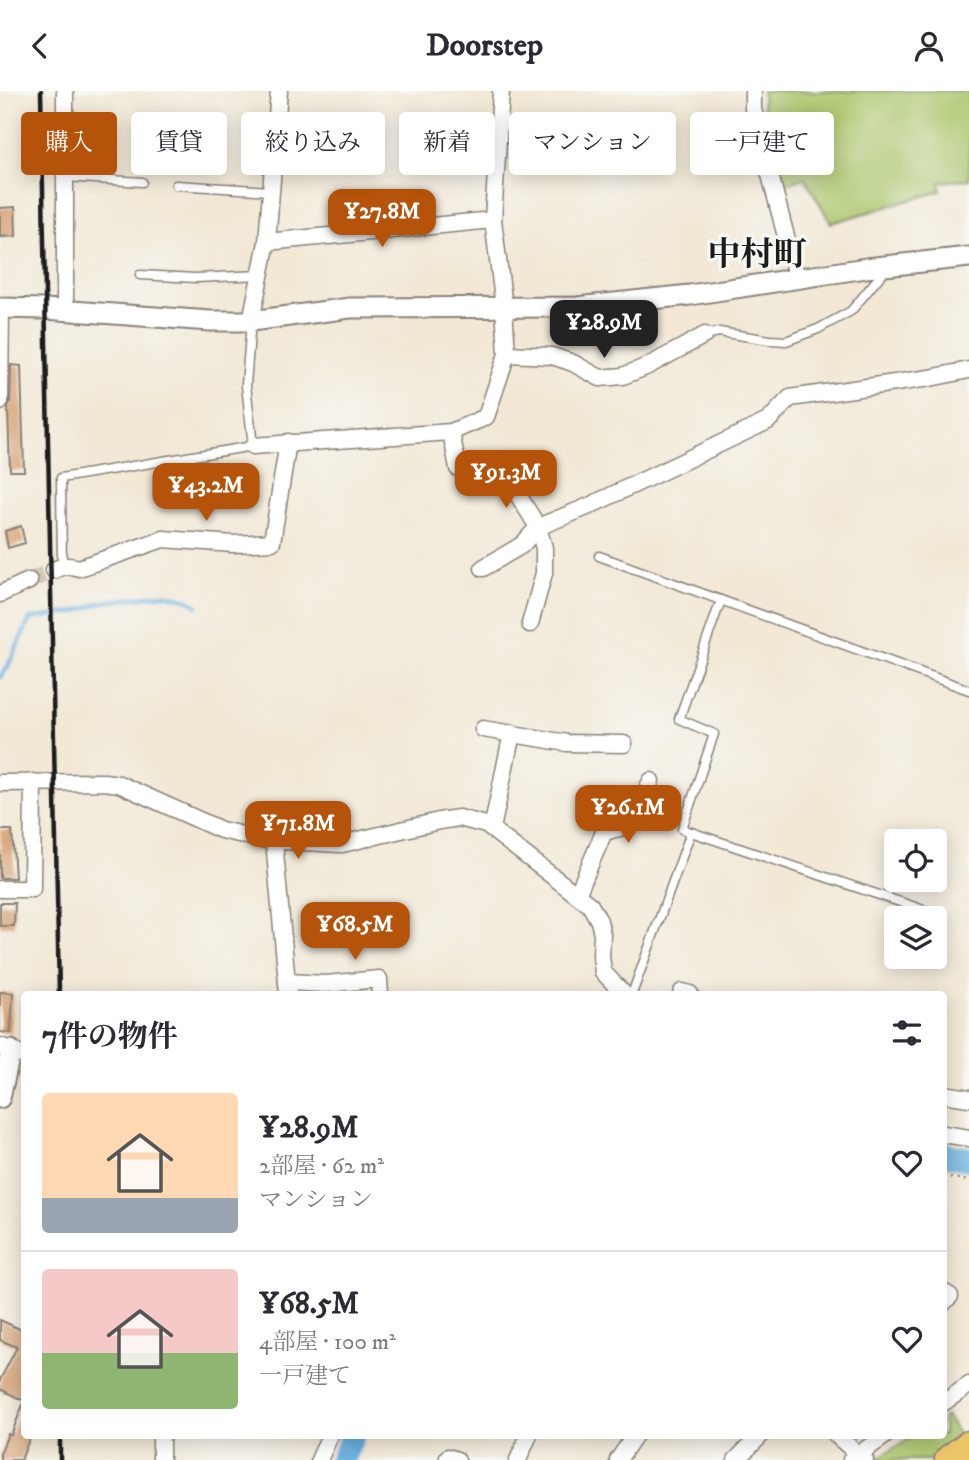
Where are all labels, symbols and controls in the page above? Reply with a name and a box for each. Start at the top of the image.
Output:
text: Doorstep [426,26,543,66]
icon: back [21,27,59,65]
icon: person [910,27,948,65]
chip: 購入 [21,112,117,175]
chip: 賃貸 [131,112,227,175]
chip: 絞り込み [241,112,385,175]
chip: 新着 [399,112,495,175]
chip: マンション [509,112,676,175]
chip: 一戸建て [690,112,834,175]
pin: ¥27.8M [325,190,439,249]
text: ¥27.8M [344,197,420,226]
district label: 中村町 [708,235,807,276]
pin: ¥28.9M [547,301,661,360]
text: ¥28.9M [566,308,642,337]
pin: ¥91.3M [449,451,563,510]
text: ¥91.3M [471,458,541,487]
pin: ¥43.2M [149,463,263,523]
text: ¥43.2M [168,471,244,500]
pin: ¥26.1M [571,785,685,845]
text: ¥26.1M [591,793,665,822]
pin: ¥71.8M [241,801,355,861]
text: ¥71.8M [261,809,335,838]
map controls [884,829,947,969]
button: locate [884,829,947,892]
pin: ¥68.5M [298,903,412,962]
button: layers [884,906,947,969]
text: ¥68.5M [317,910,393,939]
icon: filters [888,1014,926,1052]
text: 7件の物件 [42,1019,178,1056]
text: ¥28.9M [259,1110,358,1147]
icon: home [98,1121,182,1205]
icon: heart [888,1144,926,1182]
text: 2部屋 · 62 m² [259,1152,384,1181]
text: マンション [259,1186,373,1215]
text: ¥68.5M [259,1286,359,1323]
icon: home [98,1297,182,1381]
icon: heart [888,1320,926,1358]
text: 4部屋 · 100 m² [259,1328,396,1357]
text: 一戸建て [259,1362,351,1391]

